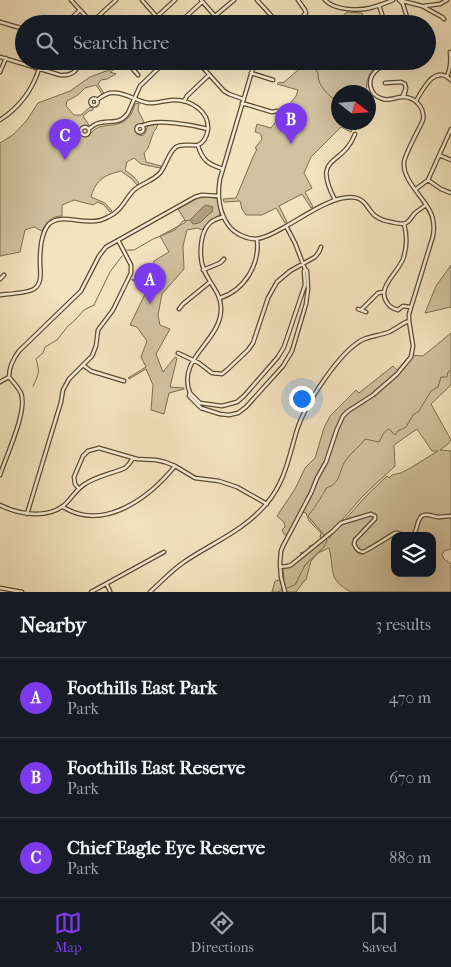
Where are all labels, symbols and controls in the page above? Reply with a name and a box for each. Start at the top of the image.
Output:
search box [15,15,436,70]
icon: search [33,29,61,57]
text: Search here [73,32,169,54]
north arrow [331,85,376,130]
pin: B [275,103,307,144]
pin: C [49,119,81,160]
pin: A [134,263,166,304]
your location [289,386,315,412]
map controls [391,532,436,577]
button: layers [391,532,436,577]
text: Nearby [20,613,86,637]
text: 3 results [375,615,431,634]
text: Foothills East Park [67,677,217,699]
text: A [31,688,41,707]
text: 470 m [389,688,431,707]
text: Park [67,699,99,718]
text: Foothills East Reserve [67,757,245,779]
text: B [31,768,41,787]
text: 670 m [389,768,431,787]
text: Park [67,779,99,798]
text: Chief Eagle Eye Reserve [67,837,265,859]
text: C [31,848,41,867]
text: 880 m [389,848,431,867]
text: Park [67,859,99,878]
tab: Map [54,909,82,956]
tab: Directions [191,909,254,956]
tab: Saved [362,909,397,956]

